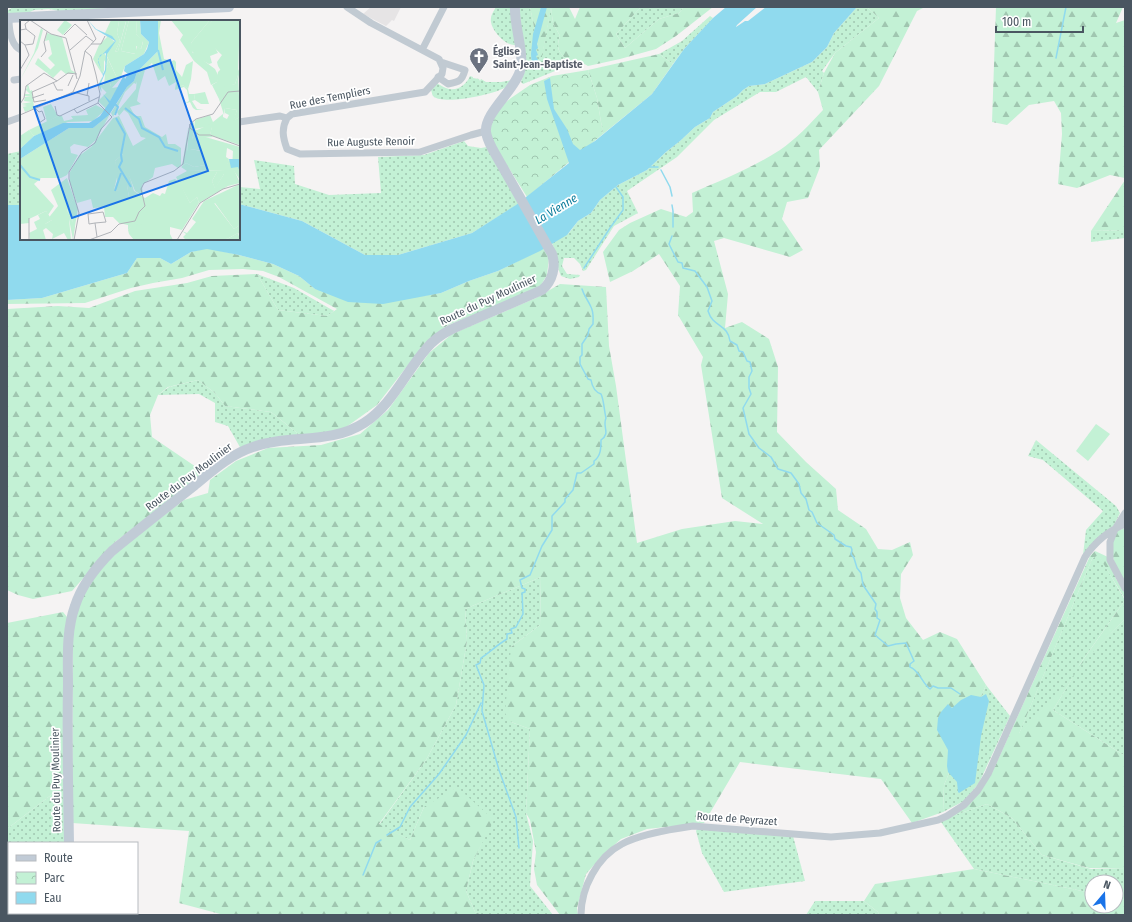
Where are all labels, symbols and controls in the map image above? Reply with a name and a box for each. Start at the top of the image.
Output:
scale bar [996,8,1083,34]
text: 100 m [1002,15,1031,29]
inset map [20,20,240,240]
place label: Église Saint-Jean-Baptiste [493,44,583,71]
church icon: Église Saint-Jean-Baptiste [468,46,490,74]
street label: Rue des Templiers [288,84,372,112]
street label: Rue Auguste Renoir [327,135,415,149]
water label: La Vienne [532,191,580,227]
street label: Route du Puy Moulinier [438,272,538,328]
street label: Route du Puy Moulinier [143,440,235,514]
street label: Route du Puy Moulinier [49,727,63,832]
street label: Route de Peyrazet [696,810,778,828]
legend [8,842,138,914]
text: Route [44,851,73,865]
text: Parc [44,871,65,885]
north arrow [1084,874,1124,914]
text: N [1102,878,1112,892]
text: Eau [44,891,62,905]

